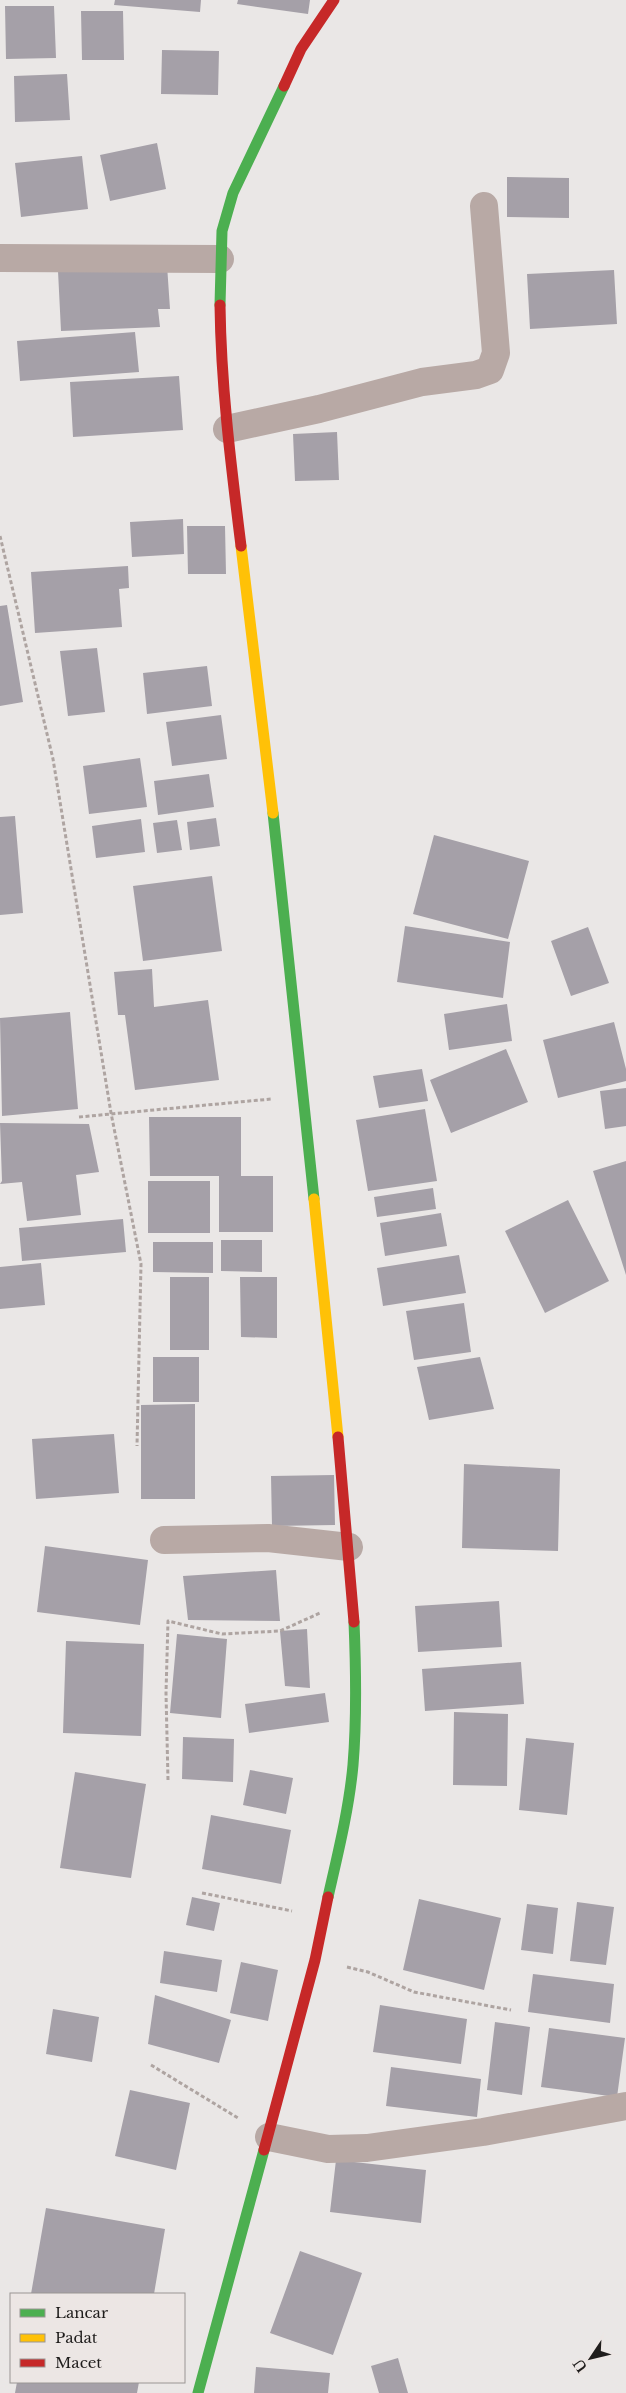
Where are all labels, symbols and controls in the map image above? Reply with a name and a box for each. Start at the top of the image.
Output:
legend [10,2293,185,2383]
text: Lancar [55,2303,109,2322]
text: Padat [55,2328,98,2347]
north arrow [566,2333,616,2383]
text: Macet [55,2353,102,2372]
text: U [569,2355,591,2376]

